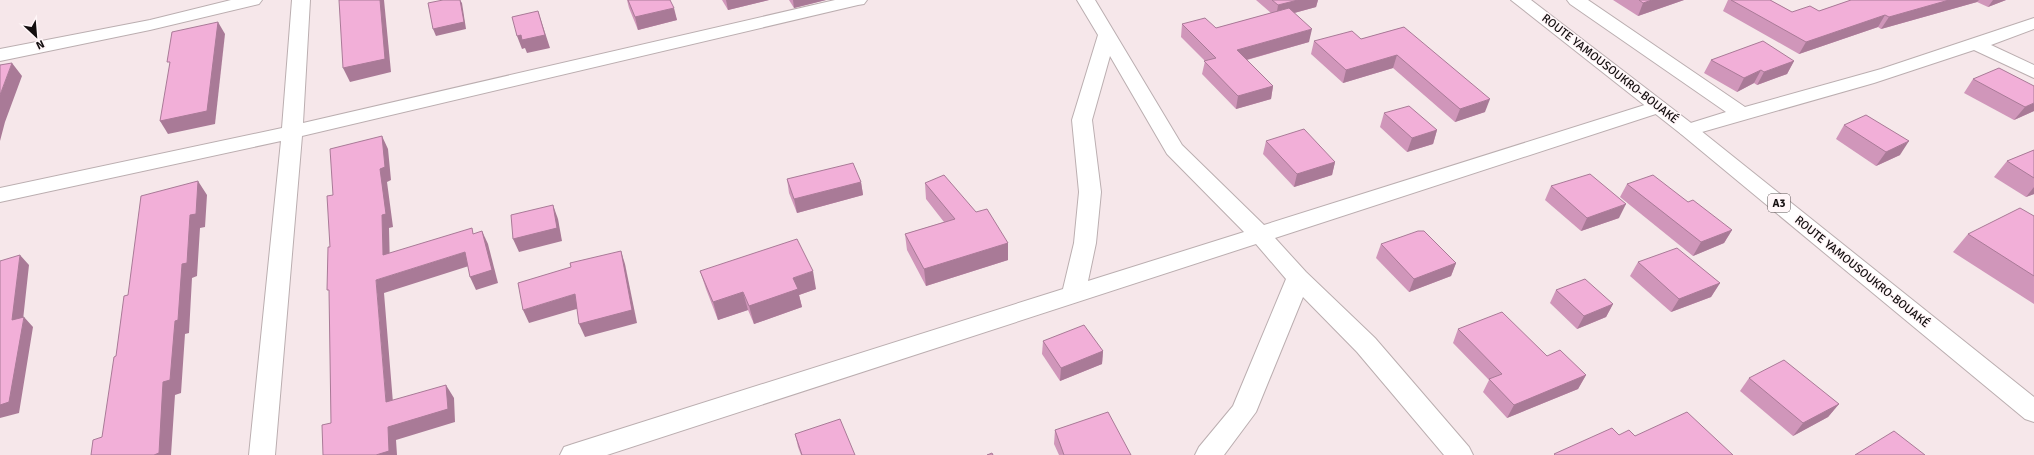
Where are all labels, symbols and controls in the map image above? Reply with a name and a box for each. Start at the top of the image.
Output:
street label: ROUTE YAMOUSOUKRO-BOUAKÉ [1539,11,1682,127]
north arrow [16,16,56,56]
text: N [34,37,46,52]
road number: A3 [1768,194,1790,212]
street label: ROUTE YAMOUSOUKRO-BOUAKÉ [1791,213,1933,331]

